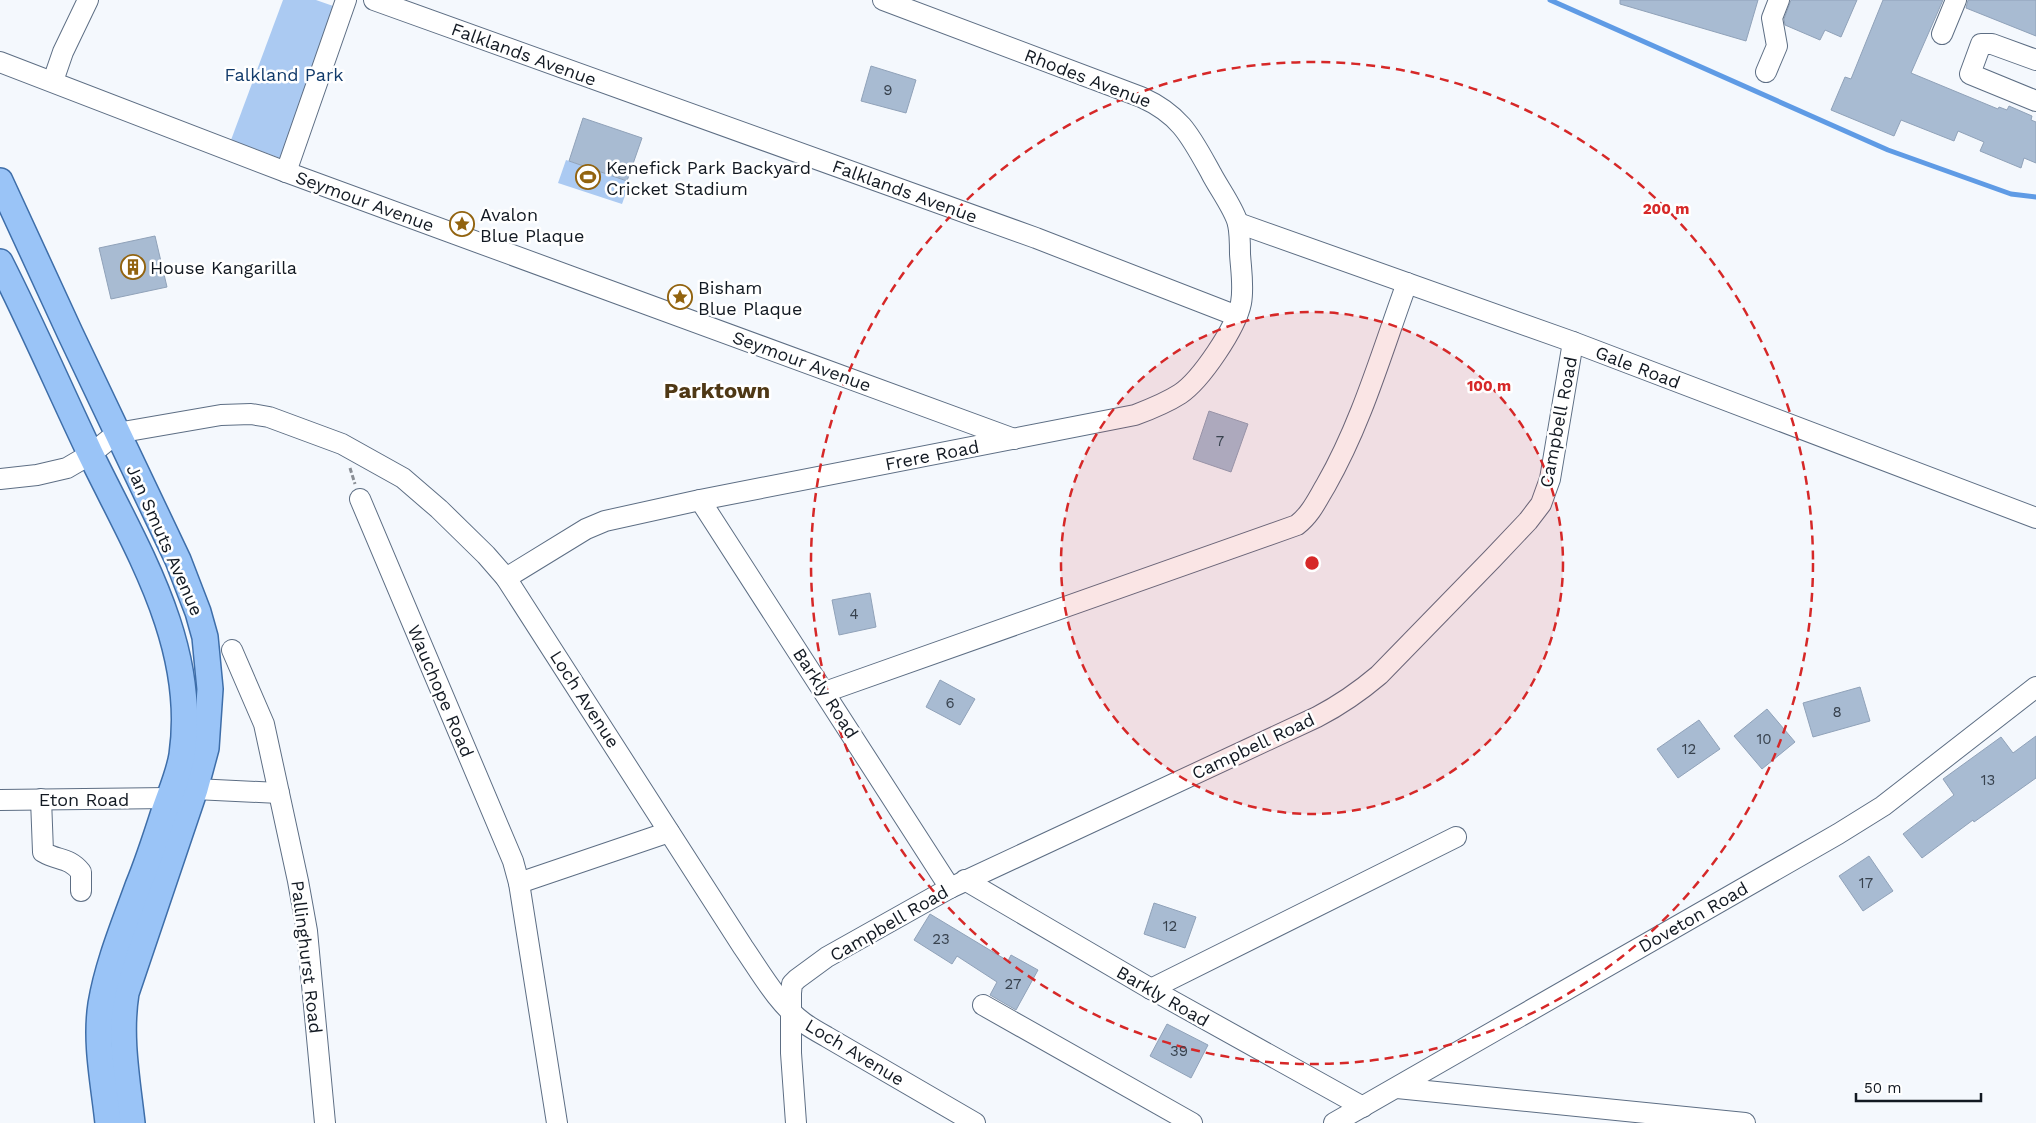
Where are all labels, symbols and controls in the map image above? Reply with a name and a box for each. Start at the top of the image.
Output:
street label: Falklands Avenue [449,18,599,90]
street label: Rhodes Avenue [1022,44,1154,112]
park label: Falkland Park [225,64,343,85]
house number: 9 [883,81,893,99]
street label: Falklands Avenue [830,155,980,227]
place label: Kenefick Park Backyard Cricket Stadium [606,157,811,199]
sports icon: Kenefick Park Backyard Cricket Stadium [575,164,601,190]
street label: Seymour Avenue [293,166,437,236]
text: 200 m [1643,200,1689,218]
place label: Avalon Blue Plaque [480,204,584,246]
place icon: Avalon Blue Plaque [449,211,475,237]
building icon: House Kangarilla [120,254,146,280]
place label: House Kangarilla [150,257,297,278]
place label: Bisham Blue Plaque [698,277,802,319]
place icon: Bisham Blue Plaque [667,284,693,310]
street label: Seymour Avenue [730,326,874,396]
street label: Gale Road [1593,341,1683,393]
street label: Campbell Road [1535,355,1581,489]
text: 100 m [1467,377,1511,395]
district label: Parktown [664,378,770,403]
house number: 7 [1216,432,1224,450]
street label: Frere Road [883,436,981,474]
street label: Jan Smuts Avenue [122,461,208,619]
centre of rings [1303,554,1321,572]
house number: 4 [849,605,859,623]
street label: Wauchope Road [404,622,478,760]
street label: Barkly Road [789,644,863,742]
street label: Loch Avenue [546,646,624,752]
house number: 6 [945,694,955,712]
house number: 8 [1832,703,1842,721]
street label: Campbell Road [1188,708,1318,784]
house number: 10 [1756,730,1772,748]
house number: 12 [1682,740,1696,758]
house number: 13 [1981,771,1995,789]
street label: Eton Road [39,789,129,810]
house number: 17 [1859,874,1873,892]
street label: Doveton Road [1635,877,1751,957]
street label: Pallinghurst Road [287,879,327,1035]
street label: Campbell Road [826,881,952,965]
house number: 12 [1163,917,1177,935]
house number: 23 [932,930,950,948]
street label: Barkly Road [1113,961,1213,1031]
house number: 27 [1005,975,1021,993]
street label: Loch Avenue [802,1014,908,1090]
house number: 39 [1170,1042,1188,1060]
scale bar [1856,1070,1981,1102]
text: 50 m [1864,1079,1901,1097]

